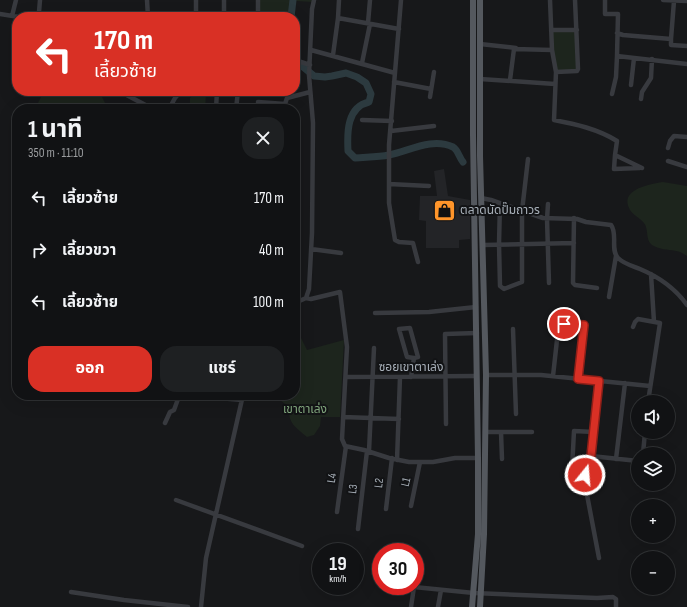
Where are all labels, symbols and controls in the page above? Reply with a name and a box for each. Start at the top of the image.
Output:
text: 170 m [94,24,153,57]
icon: left [28,28,80,80]
text: เลี้ยวซ้าย [94,61,157,82]
text: 1 นาที [28,115,83,144]
button: close [242,117,284,159]
text: 350 m · 11:10 [28,145,84,161]
icon: left [28,187,50,209]
text: เลี้ยวซ้าย [62,189,118,208]
text: 170 m [254,189,284,208]
shop icon: ตลาดนัดปั๊มถาวร [432,197,458,223]
place label: ตลาดนัดปั๊มถาวร [460,201,540,218]
icon: right [28,239,50,261]
text: เลี้ยวขวา [62,241,116,260]
text: 40 m [259,241,284,260]
icon: left [28,291,50,313]
text: เลี้ยวซ้าย [62,293,118,312]
text: 100 m [253,293,284,312]
pin [547,307,581,341]
icon: arrive [553,313,575,335]
button: ออก [28,346,152,392]
button: แชร์ [160,346,284,392]
street label: ซอยเขาตาเล่ง [379,360,443,375]
map controls [631,395,675,595]
button: sound [631,395,675,439]
park label: เขาตาเล่ง [283,402,327,417]
button: layers [631,447,675,491]
position arrow [564,454,606,496]
street label: L4 [324,472,340,484]
street label: L1 [398,475,414,488]
street label: L2 [371,477,387,489]
street label: L3 [345,483,361,495]
button: + [631,499,675,543]
speed limit sign: 30 [372,543,424,595]
button: − [631,551,675,595]
text: 19 [329,552,347,576]
text: km/h [329,573,347,585]

